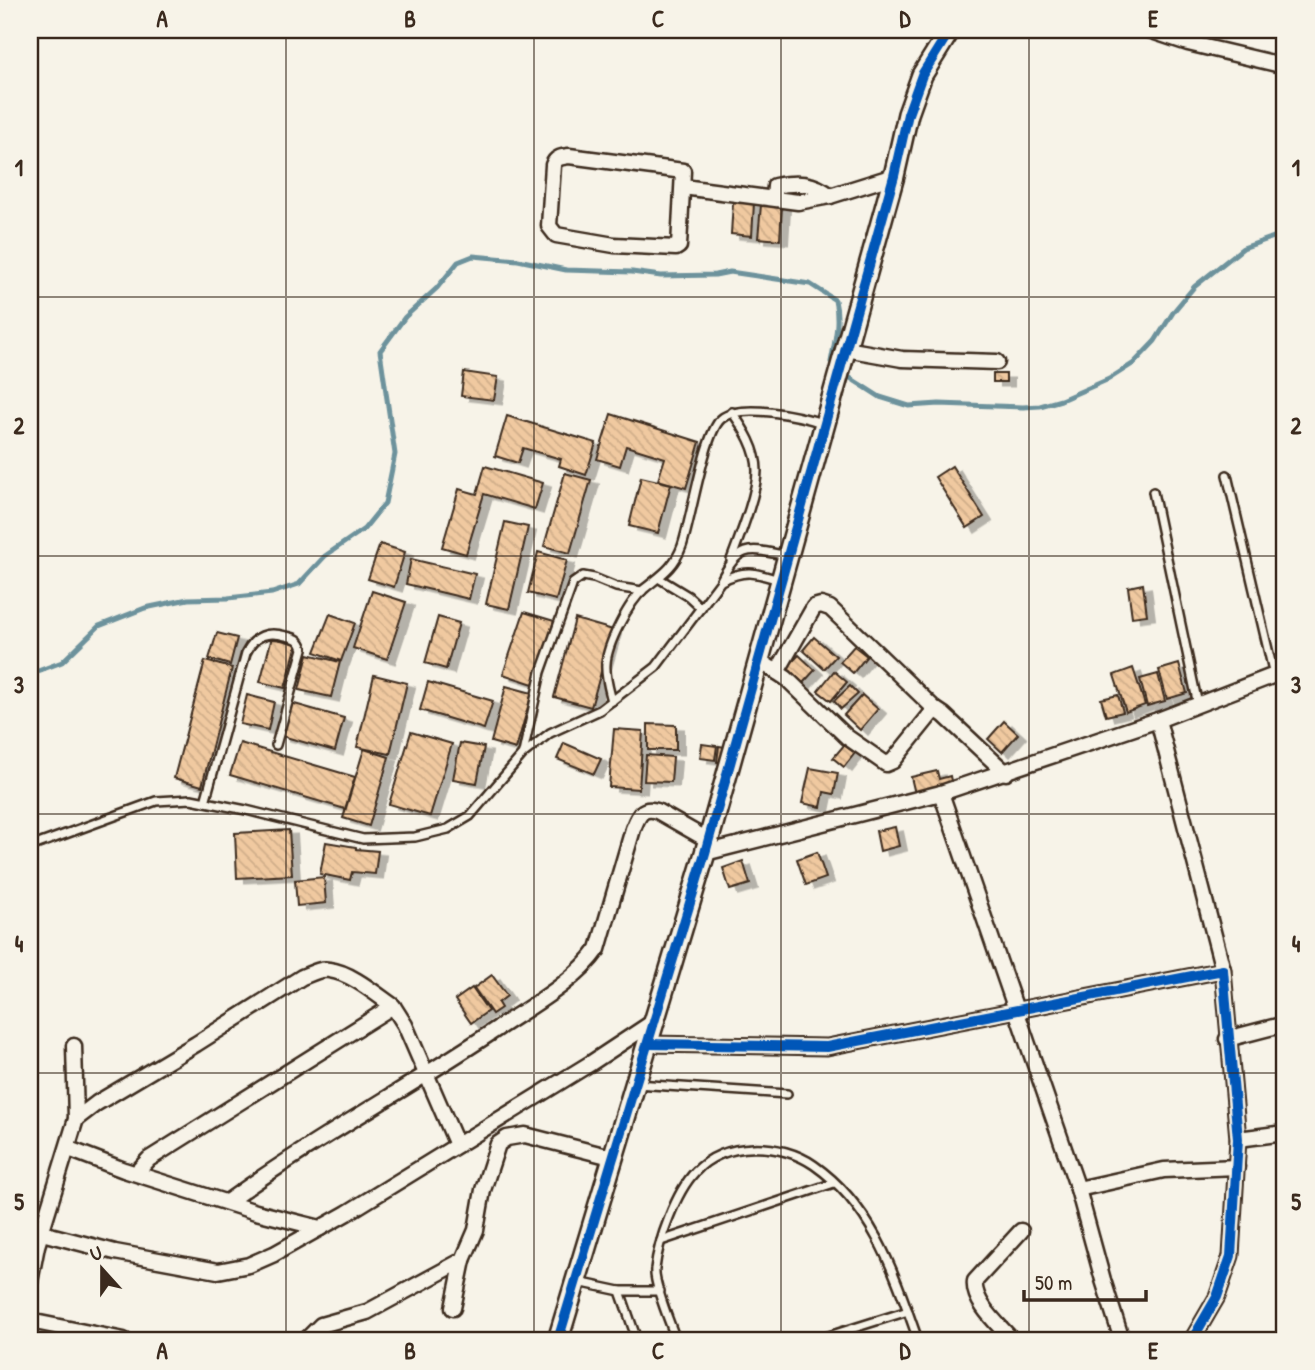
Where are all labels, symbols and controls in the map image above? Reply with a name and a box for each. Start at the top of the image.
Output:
text: A [156,3,168,34]
text: B [404,3,416,34]
text: C [652,3,664,34]
text: D [900,3,912,34]
text: E [1148,3,1159,34]
text: 1 [15,152,23,183]
text: 1 [1292,152,1300,183]
text: 2 [14,410,25,441]
text: 2 [1291,410,1302,441]
text: 3 [14,669,24,700]
text: 3 [1291,669,1301,700]
text: 4 [15,928,24,959]
text: 4 [1292,928,1301,959]
text: 5 [14,1186,24,1217]
text: 5 [1291,1186,1301,1217]
north arrow [66,1234,136,1304]
text: U [86,1239,106,1267]
scale bar [1024,1258,1147,1302]
text: 50 m [1035,1268,1072,1297]
text: A [156,1335,168,1366]
text: B [404,1335,416,1366]
text: C [652,1335,664,1366]
text: D [900,1335,912,1366]
text: E [1148,1335,1159,1366]

